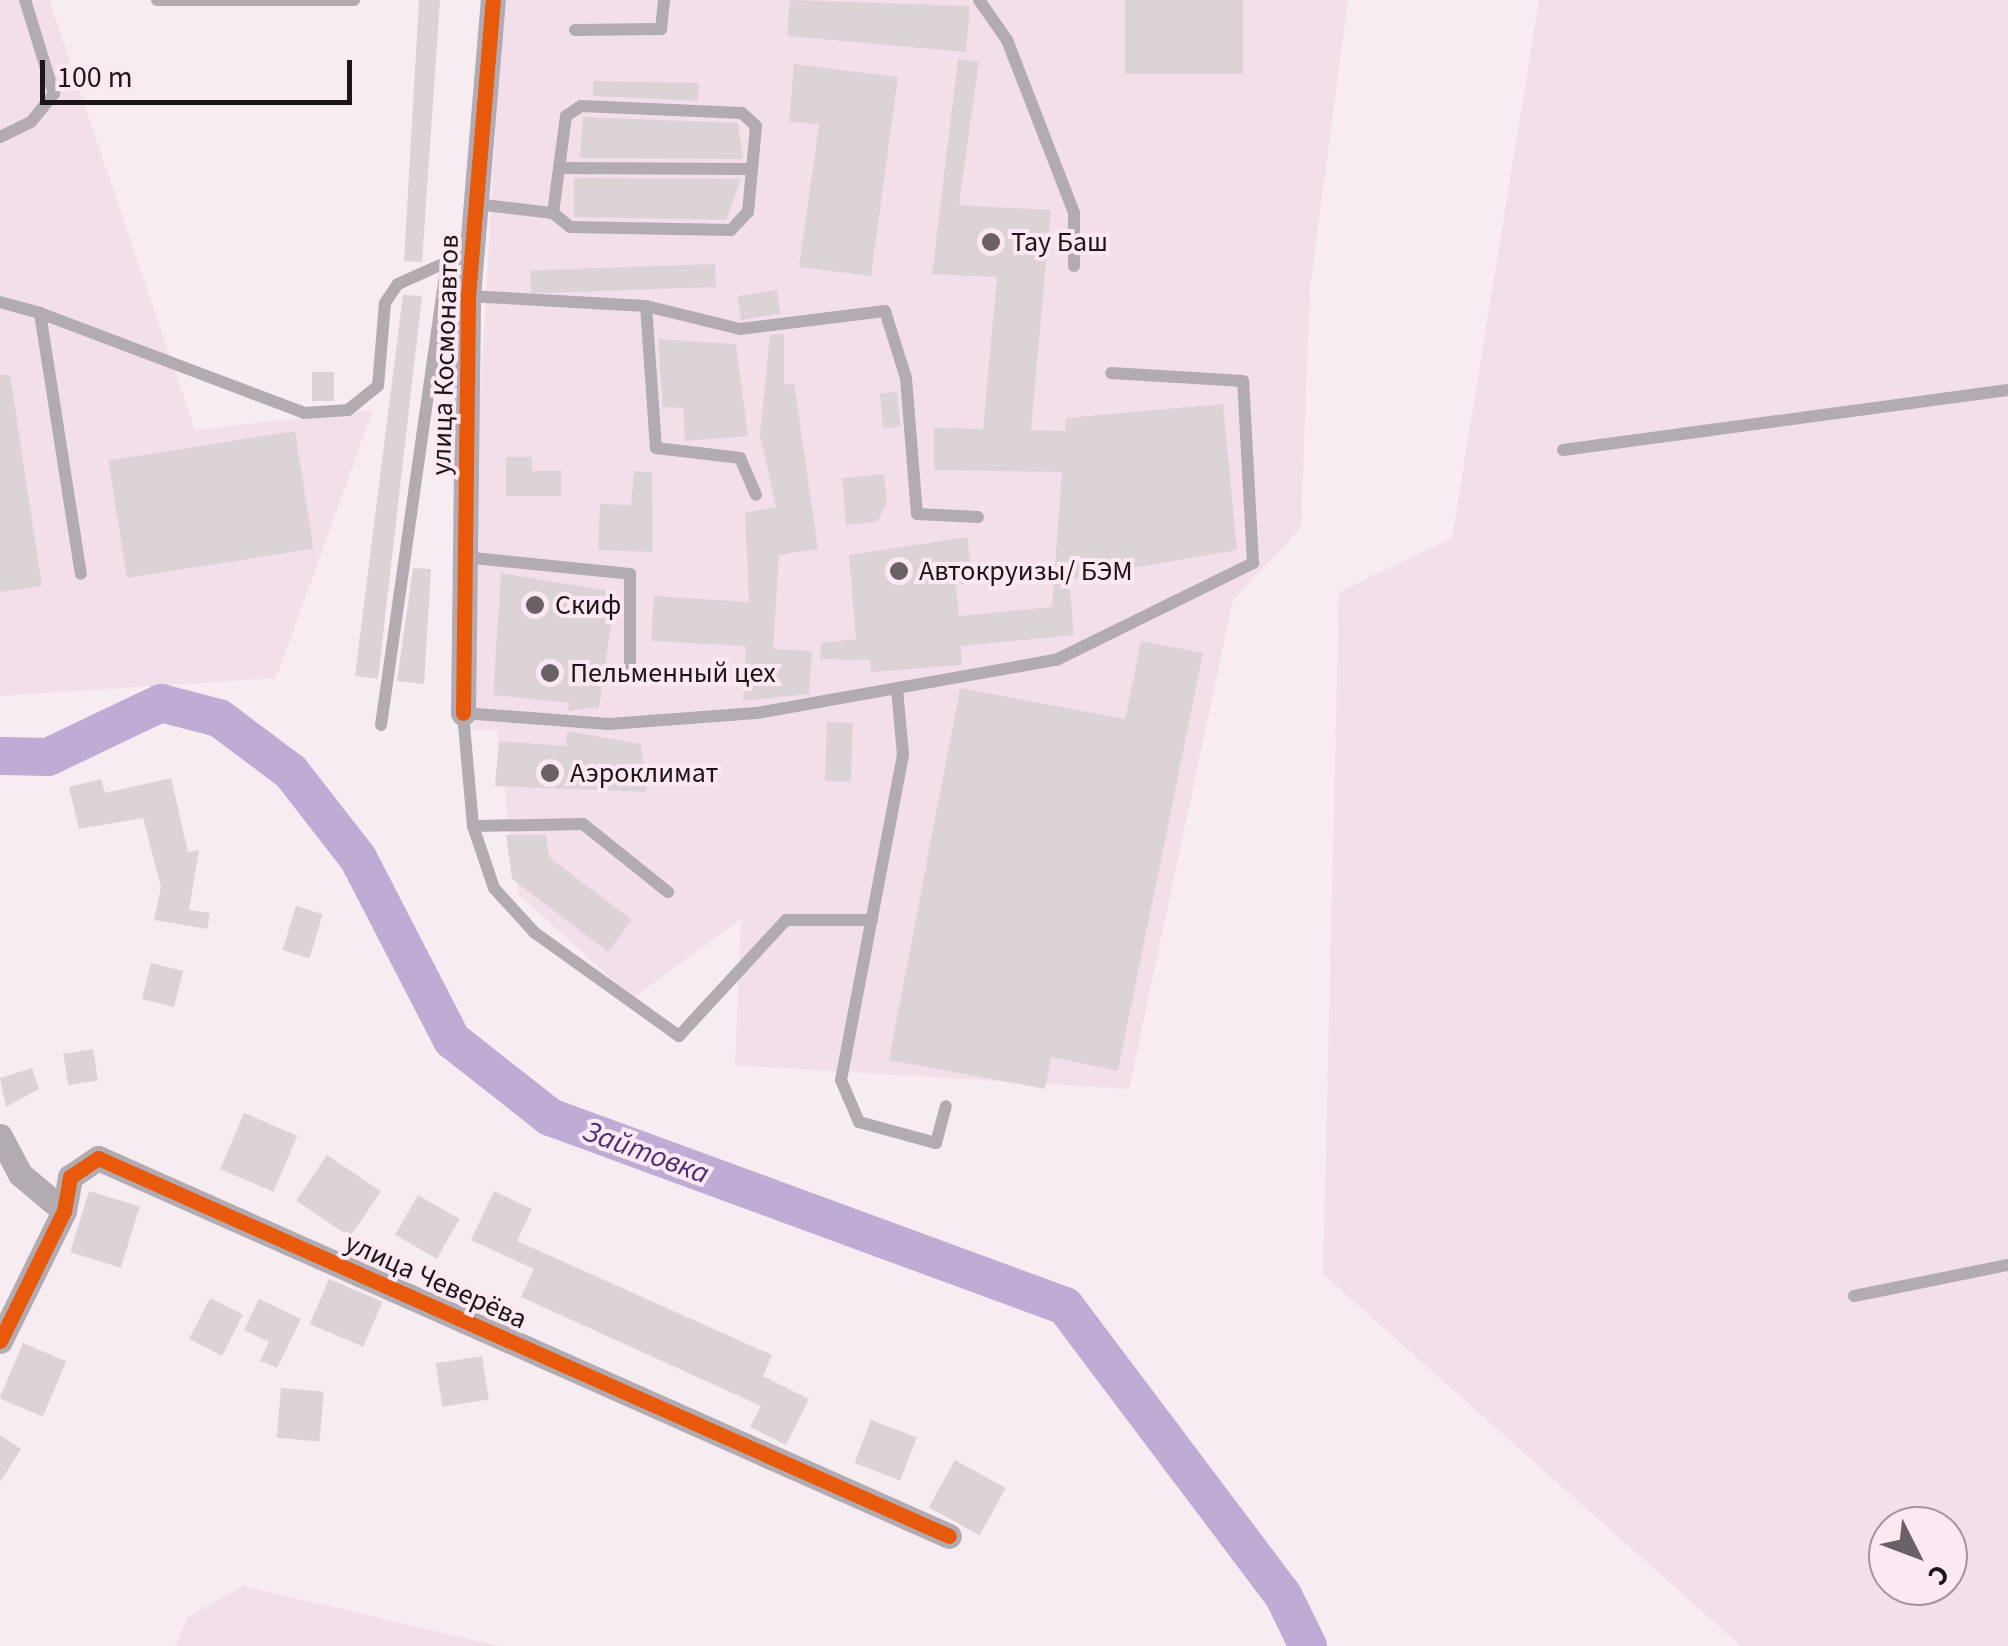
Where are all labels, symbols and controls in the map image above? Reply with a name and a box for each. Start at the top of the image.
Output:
scale bar [45,40,358,102]
text: 100 m [57,56,133,99]
place label: Тау Баш [1011,225,1108,259]
marker: Тау Баш [980,231,1002,253]
street label: улица Космонавтов [424,234,466,476]
place label: Автокруизы/ БЭМ [919,554,1133,588]
marker: Автокруизы/ БЭМ [888,560,910,582]
place label: Скиф [555,588,621,622]
marker: Скиф [524,594,546,616]
place label: Пельменный цех [570,656,776,690]
marker: Пельменный цех [539,662,561,684]
place label: Аэроклимат [570,756,718,790]
marker: Аэроклимат [539,762,561,784]
water label: Зайтовка [578,1114,714,1192]
street label: улица Чеверёва [340,1226,532,1336]
north arrow [1868,1506,1968,1606]
text: С [1918,1555,1959,1594]

